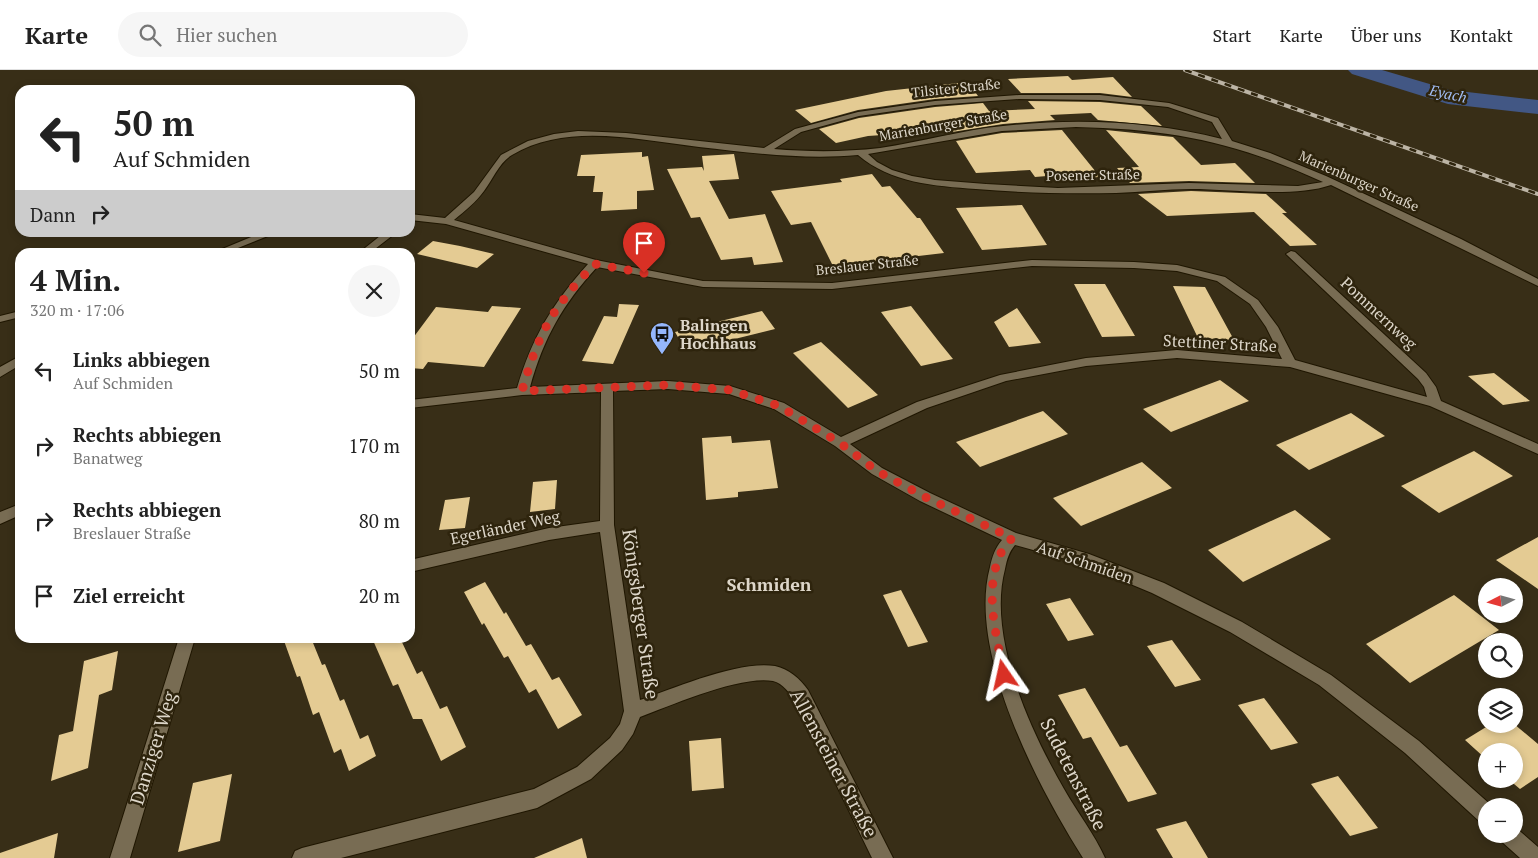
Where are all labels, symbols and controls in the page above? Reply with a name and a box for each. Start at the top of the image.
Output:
search box [118,12,468,57]
text: Karte [25,19,88,51]
icon: search [136,21,164,49]
text: Hier suchen [176,22,277,47]
text: Start [1212,23,1251,47]
text: Karte [1279,23,1323,47]
text: Über uns [1351,23,1422,47]
text: Kontakt [1450,23,1513,47]
street label: Tilsiter Straße [910,73,1001,102]
water label: Eyach [1427,79,1469,107]
text: 50 m [113,100,194,146]
street label: Marienburger Straße [877,104,1008,145]
icon: left [30,105,95,170]
text: Auf Schmiden [113,144,250,173]
street label: Marienburger Straße [1296,146,1422,216]
street label: Posener Straße [1046,164,1140,185]
icon: right [86,200,114,228]
text: Dann [30,202,76,227]
pin [623,222,665,273]
icon: arrive [630,229,658,257]
street label: Breslauer Straße [815,250,919,279]
text: 4 Min. [30,260,121,300]
button: close [348,265,400,317]
street label: Pommernweg [1336,272,1422,355]
text: 320 m · 17:06 [30,299,124,321]
place label: Balingen Hochhaus [680,314,756,354]
bus stop icon: Balingen Hochhaus [649,321,675,355]
street label: Stettiner Straße [1163,329,1277,357]
text: Links abbiegen [73,347,210,372]
icon: left [30,357,58,385]
text: 50 m [359,358,400,383]
text: Auf Schmiden [73,372,173,394]
text: Rechts abbiegen [73,422,221,447]
icon: right [30,432,58,460]
text: 170 m [349,433,400,458]
text: Banatweg [73,447,142,469]
text: Rechts abbiegen [73,497,221,522]
street label: Egerländer Weg [448,505,562,549]
icon: right [30,507,58,535]
text: 80 m [359,508,400,533]
text: Breslauer Straße [73,522,191,544]
street label: Königsberger Straße [617,527,666,701]
street label: Auf Schmiden [1034,535,1136,589]
district label: Schmiden [727,572,812,596]
north arrow [1478,578,1522,622]
map controls [1478,578,1523,843]
icon: arrive [30,582,58,610]
text: Ziel erreicht [73,583,185,608]
text: 20 m [359,583,400,608]
button: search [1478,633,1523,678]
position arrow [977,648,1029,700]
street label: Allensteiner Straße [785,684,884,841]
street label: Danziger Weg [123,687,182,807]
button: layers [1478,688,1523,733]
street label: Sudetenstraße [1035,713,1113,834]
button: + [1478,743,1523,788]
button: − [1478,798,1523,843]

